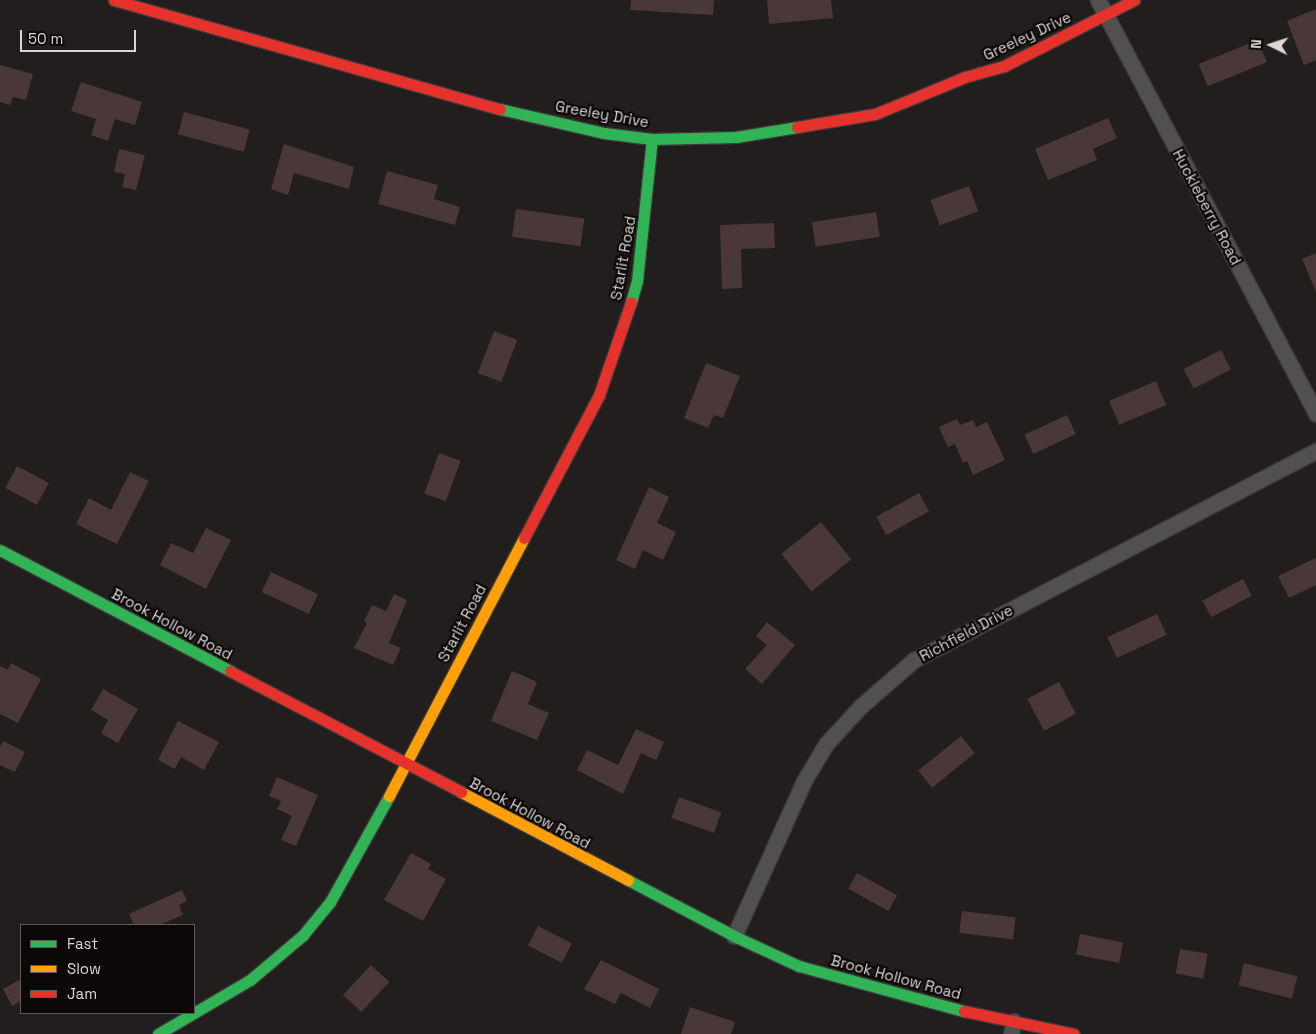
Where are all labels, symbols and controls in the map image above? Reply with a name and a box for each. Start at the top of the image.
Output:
street label: Greeley Drive [980,8,1074,64]
scale bar [22,20,139,52]
north arrow [1246,20,1296,70]
text: 50 m [28,29,63,48]
text: N [1247,39,1265,49]
street label: Greeley Drive [554,97,650,131]
street label: Huckleberry Road [1169,146,1245,268]
street label: Starlit Road [607,214,639,302]
street label: Starlit Road [434,581,490,665]
street label: Brook Hollow Road [109,585,235,663]
street label: Richfield Drive [916,601,1016,665]
street label: Brook Hollow Road [467,774,593,852]
legend [20,924,195,1014]
text: Fast [67,934,98,953]
street label: Brook Hollow Road [829,951,963,1003]
text: Slow [67,959,101,978]
text: Jam [67,984,97,1003]

